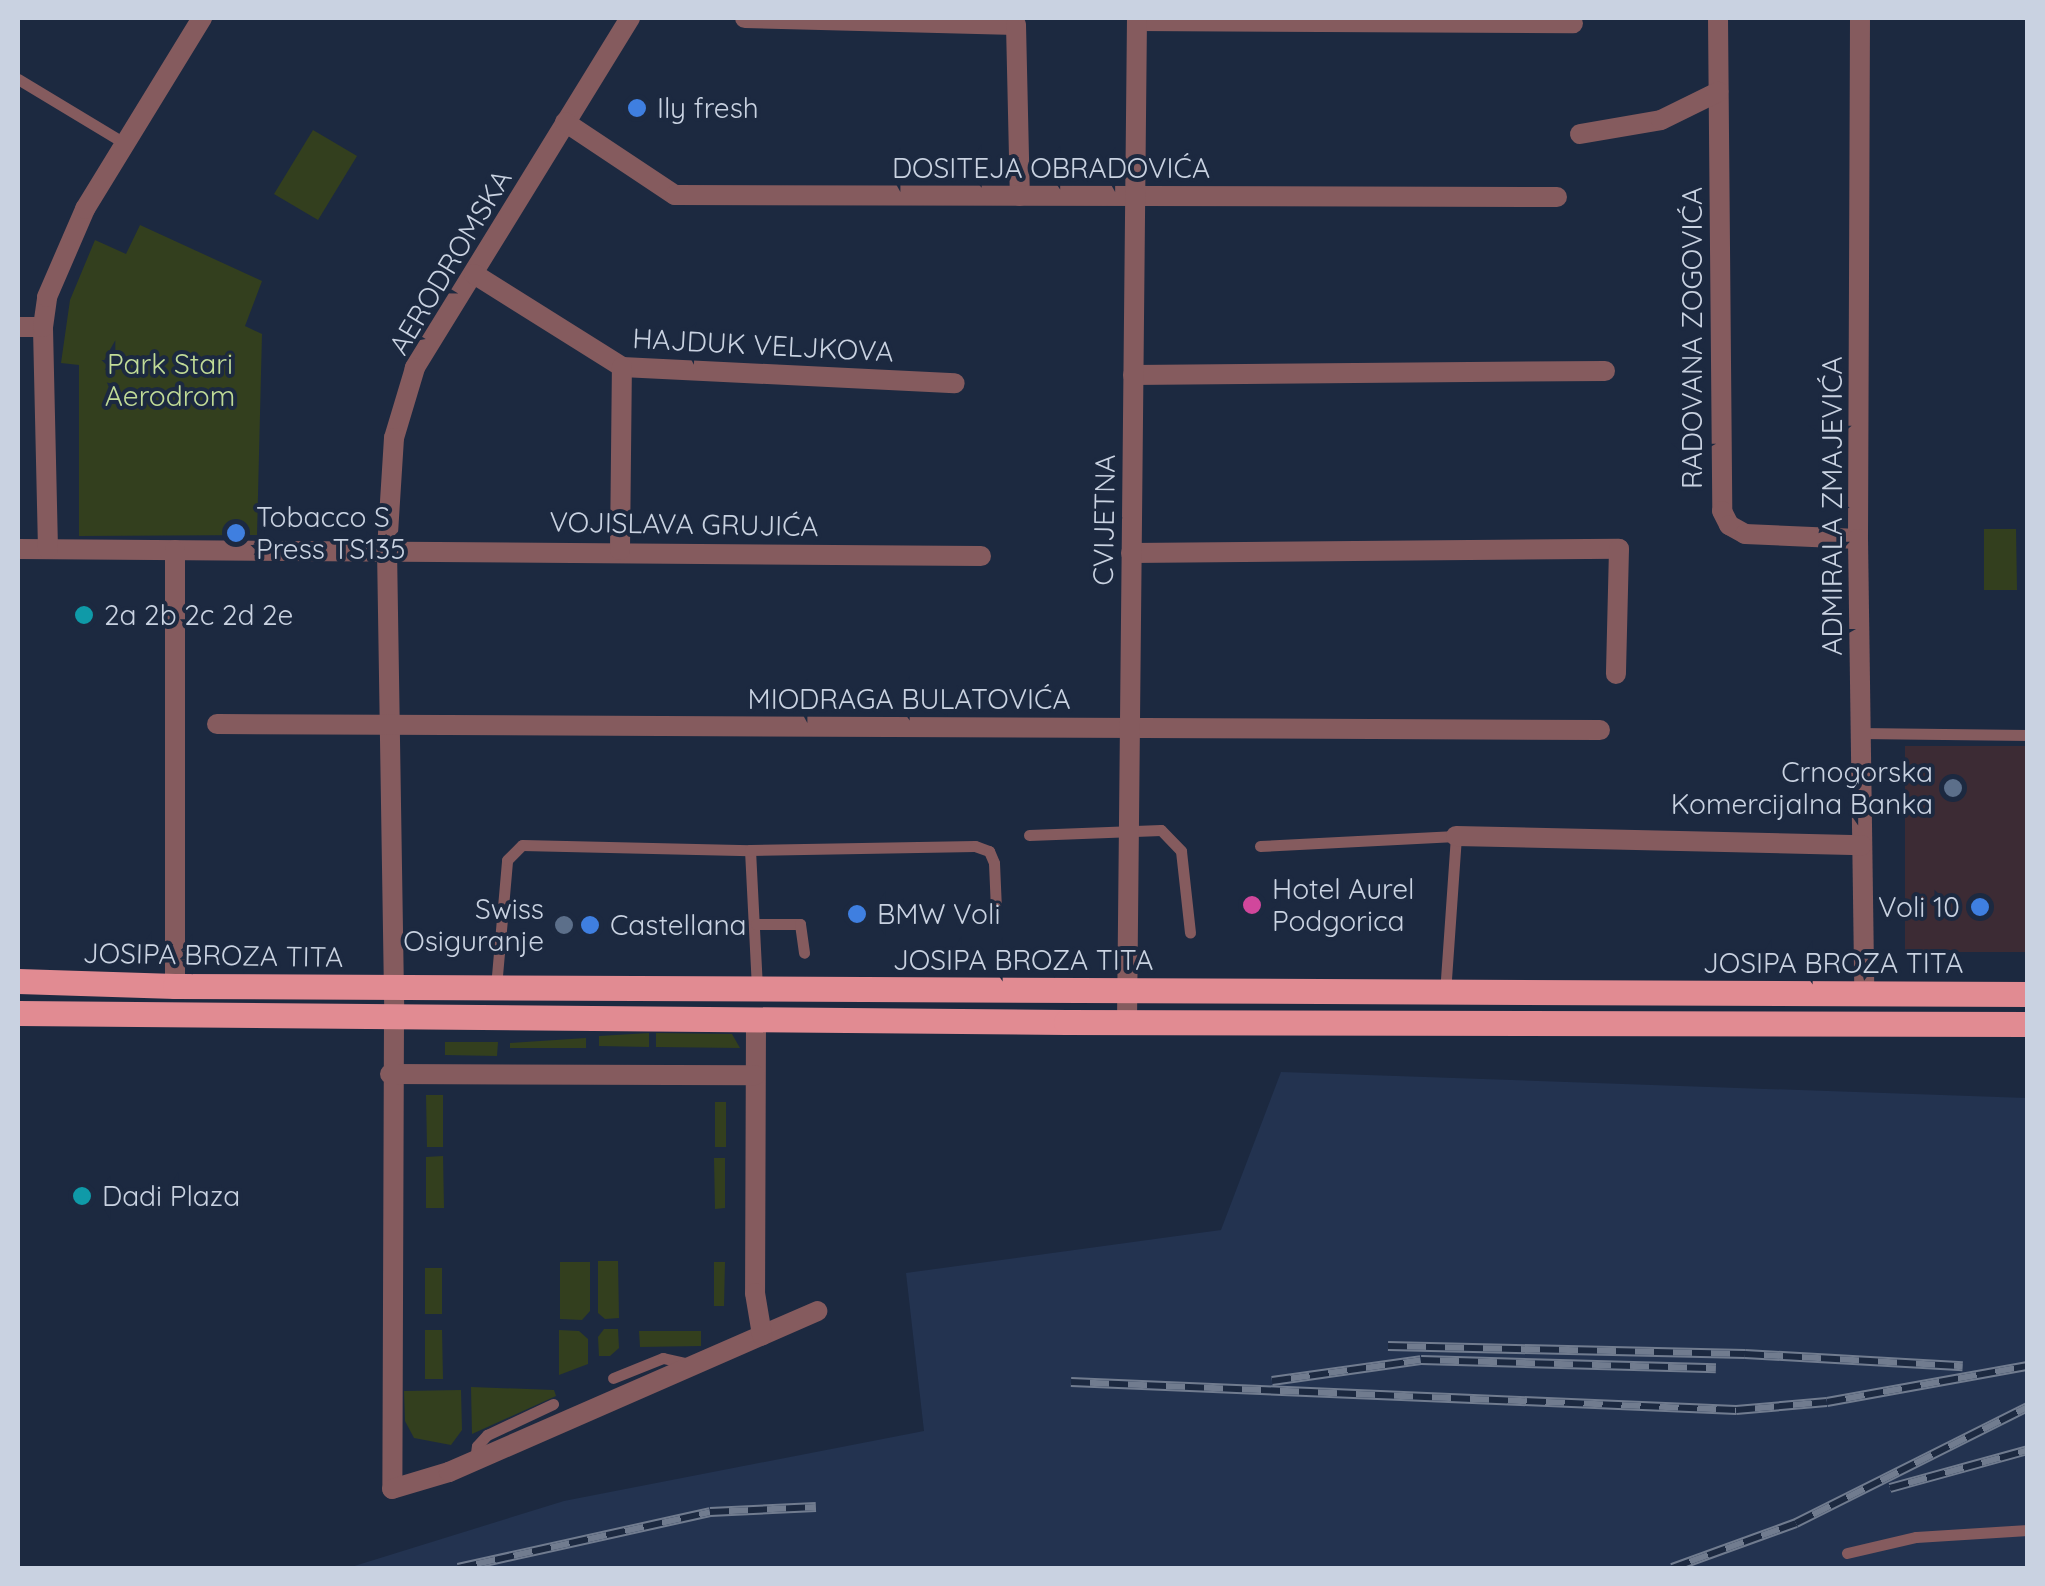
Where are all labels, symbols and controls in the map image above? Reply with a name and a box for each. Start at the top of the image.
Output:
place label: Ily fresh [657,91,759,125]
marker: Ily fresh [626,97,648,119]
street label: DOSITEJA OBRADOVIĆA [892,151,1210,185]
street label: AERODROMSKA [382,163,518,361]
street label: RADOVANA ZOGOVIĆA [1675,187,1709,489]
street label: HAJDUK VELJKOVA [632,321,894,369]
park label: Park Stari Aerodrom [105,347,235,413]
street label: ADMIRALA ZMAJEVIĆA [1815,356,1849,656]
street label: CVIJETNA [1086,454,1122,586]
place label: Tobacco S Press TS135 [256,500,406,566]
street label: VOJISLAVA GRUJIĆA [549,505,819,543]
marker: Tobacco S Press TS135 [225,522,247,544]
place label: 2a 2b 2c 2d 2e [104,598,293,632]
marker: 2a 2b 2c 2d 2e [73,604,95,626]
street label: MIODRAGA BULATOVIĆA [747,682,1071,716]
place label: Crnogorska Komercijalna Banka [1671,755,1933,821]
marker: Crnogorska Komercijalna Banka [1942,777,1964,799]
place label: Hotel Aurel Podgorica [1272,872,1415,938]
place label: Voli 10 [1878,890,1960,924]
place label: Swiss Osiguranje [403,892,544,958]
marker: Hotel Aurel Podgorica [1241,894,1263,916]
marker: Voli 10 [1969,896,1991,918]
place label: BMW Voli [877,897,1000,931]
marker: BMW Voli [846,903,868,925]
place label: Castellana [610,908,747,942]
marker: Swiss Osiguranje [553,914,575,936]
marker: Castellana [579,914,601,936]
street label: JOSIPA BROZA TITA [82,936,344,974]
street label: JOSIPA BROZA TITA [893,943,1153,977]
street label: JOSIPA BROZA TITA [1703,946,1963,980]
place label: Dadi Plaza [102,1179,240,1213]
marker: Dadi Plaza [71,1185,93,1207]

